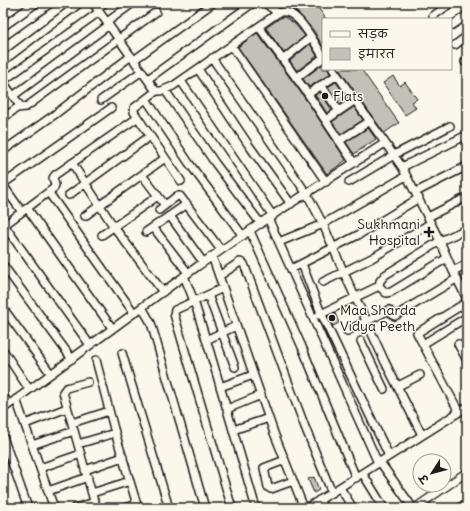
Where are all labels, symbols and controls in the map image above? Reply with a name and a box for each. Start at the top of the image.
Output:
legend [322,18,452,70]
text: सड़क [357,26,389,42]
text: इमारत [358,46,396,61]
place label: Flats [333,87,363,105]
marker: Flats [320,91,330,101]
place label: Sukhmani Hospital [357,215,420,249]
marker: Sukhmani Hospital [423,226,435,238]
place label: Maa Sharda Vidya Peeth [340,301,416,335]
marker: Maa Sharda Vidya Peeth [327,313,337,323]
north arrow [412,453,452,493]
text: उ [415,470,432,487]

